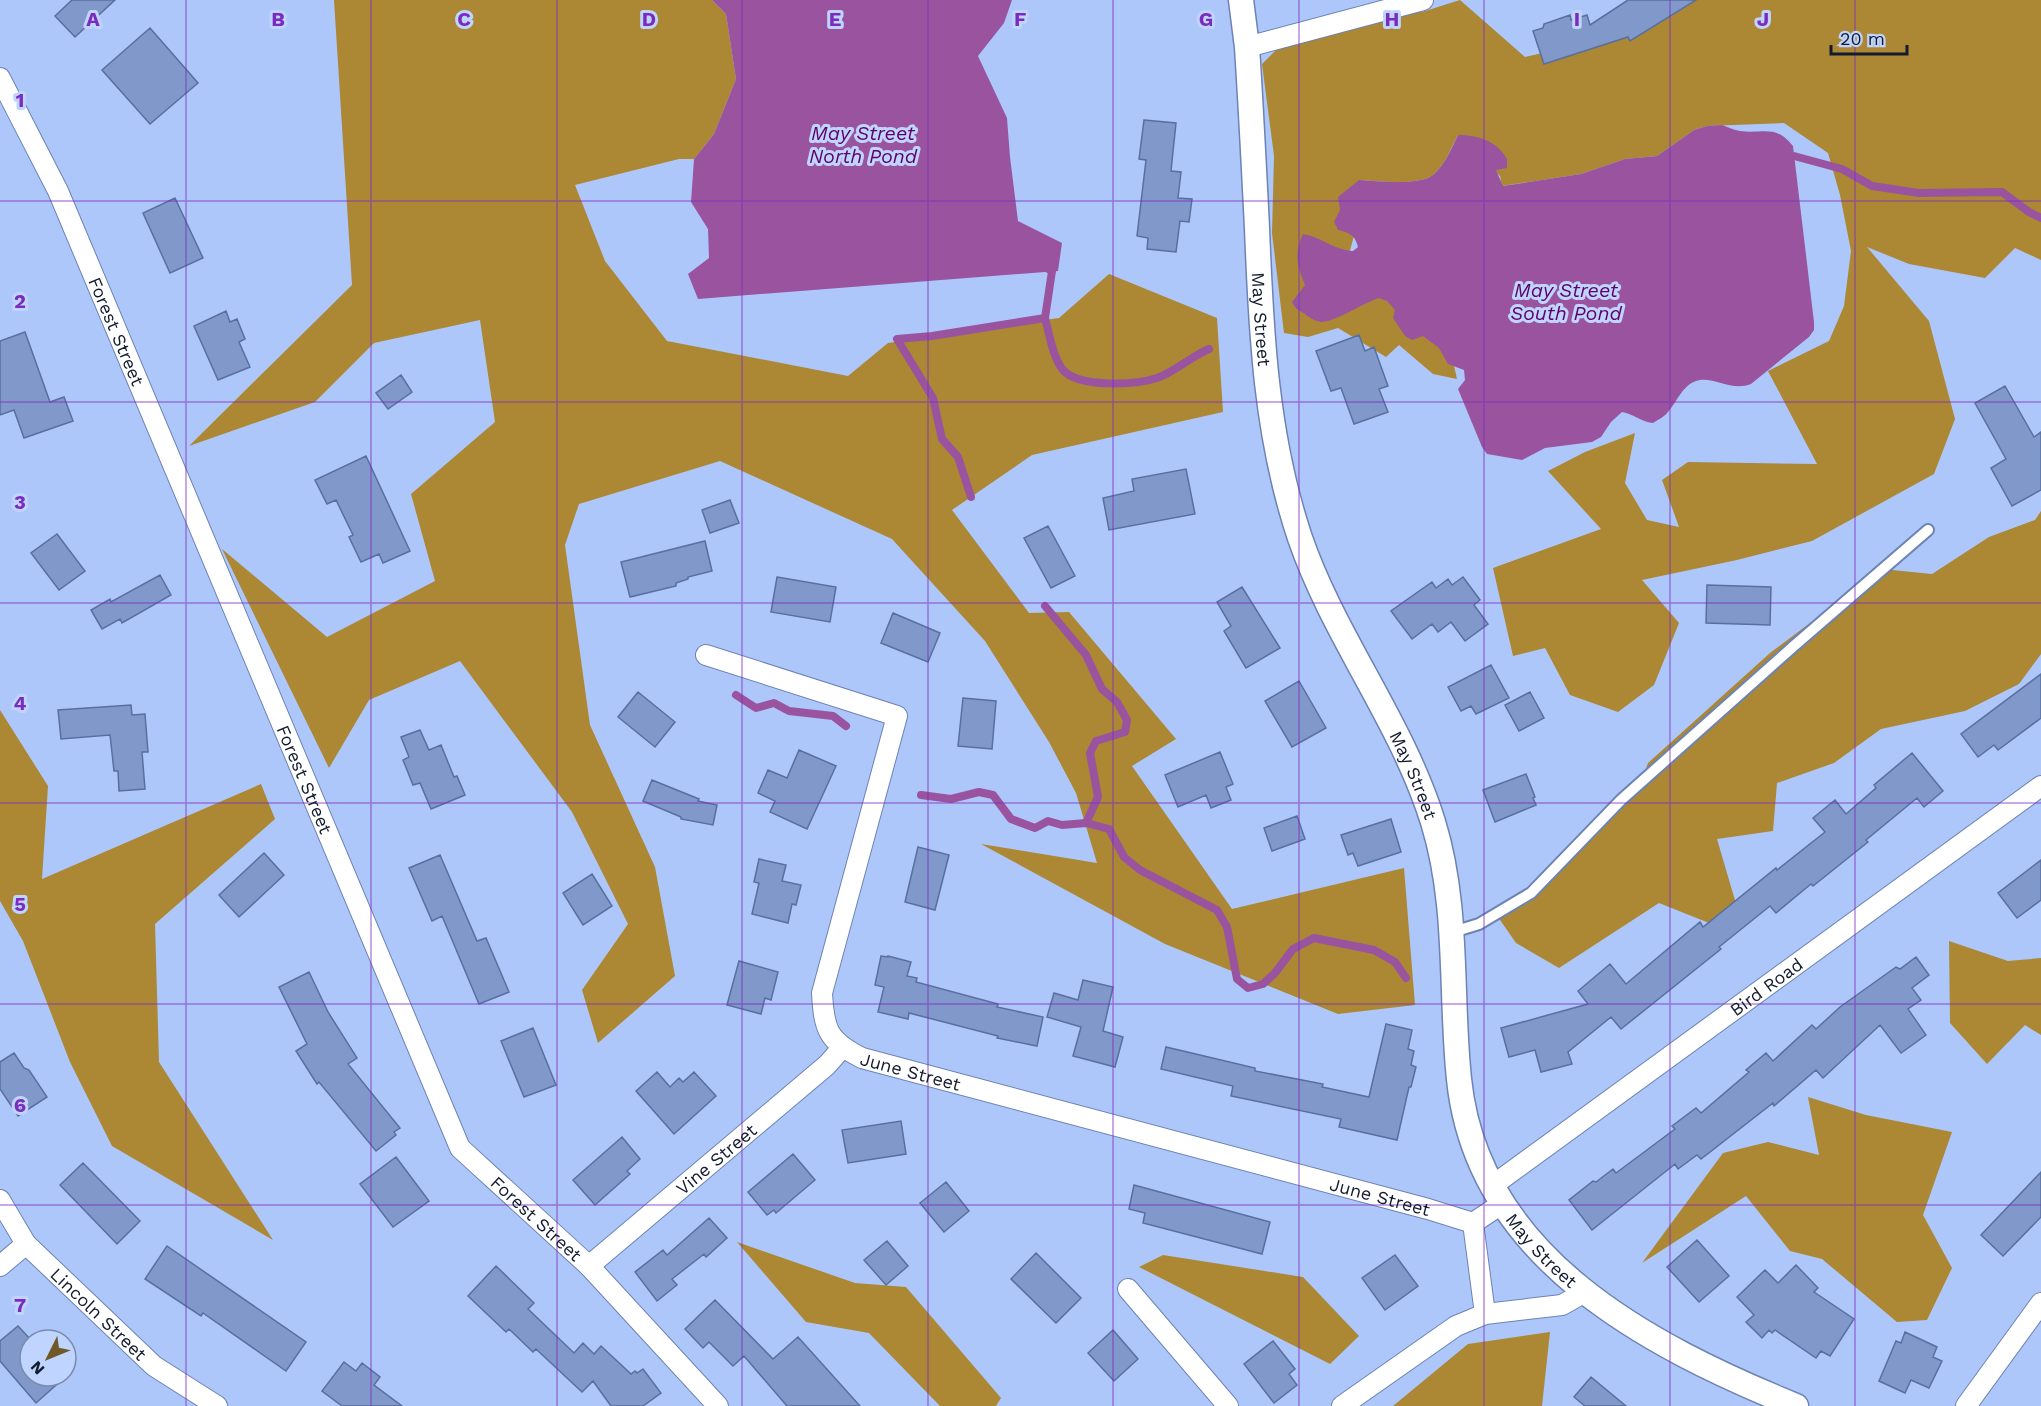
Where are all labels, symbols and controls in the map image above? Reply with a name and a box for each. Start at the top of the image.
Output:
text: A [86,7,100,31]
text: B [271,7,285,31]
text: C [457,7,471,31]
text: D [642,7,656,31]
text: E [829,7,841,31]
text: F [1014,7,1026,31]
text: G [1199,7,1213,31]
text: H [1385,7,1399,31]
text: I [1574,7,1580,31]
text: J [1757,7,1769,31]
scale bar [1831,18,1908,56]
text: 20 m [1840,28,1885,49]
text: 1 [16,88,24,112]
water label: May Street North Pond [809,121,918,168]
street label: May Street [1248,272,1276,368]
street label: Forest Street [85,274,149,389]
water label: May Street South Pond [1510,278,1622,325]
text: 2 [14,289,26,313]
text: 3 [14,490,26,514]
text: 4 [14,691,27,715]
street label: Forest Street [273,722,337,837]
street label: May Street [1386,727,1442,822]
text: 5 [14,892,26,916]
street label: Bird Road [1725,953,1807,1020]
street label: June Street [858,1048,963,1094]
text: 6 [14,1093,26,1117]
street label: Vine Street [671,1119,761,1199]
street label: Forest Street [487,1171,587,1265]
street label: June Street [1328,1173,1433,1220]
street label: May Street [1502,1209,1582,1292]
street label: Lincoln Street [47,1263,152,1365]
text: 7 [14,1293,26,1317]
north arrow [18,1328,78,1388]
text: N [26,1357,48,1379]

